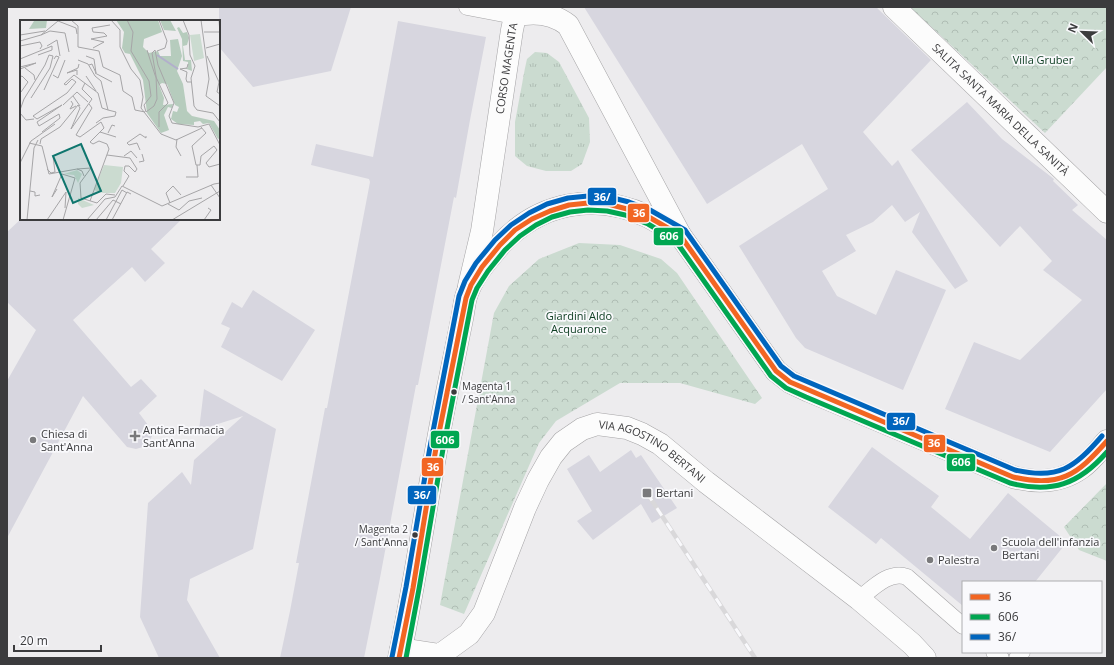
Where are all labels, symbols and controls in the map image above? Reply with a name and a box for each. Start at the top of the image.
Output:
north arrow [1062,12,1102,52]
inset map [20,20,220,220]
street label: CORSO MAGENTA [492,21,520,115]
text: N [1064,21,1081,35]
street label: SALITA SANTA MARIA DELLA SANITÀ [929,40,1073,179]
park label: Villa Gruber [1013,52,1074,67]
line badge: 36/ [587,187,617,206]
text: 36/ [593,189,611,204]
line badge: 36 [627,203,650,223]
text: 36 [633,205,645,220]
line badge: 606 [653,227,684,246]
text: 606 [660,228,678,243]
park label: Giardini Aldo Acquarone [546,308,613,336]
place label: Magenta 1 / Sant'Anna [462,379,515,406]
marker: Magenta 1 / Sant'Anna [449,387,459,397]
line badge: 36/ [886,412,916,431]
text: 36/ [892,413,910,428]
street label: VIA AGOSTINO BERTANI [598,416,709,486]
place label: Antica Farmacia Sant'Anna [143,422,224,450]
place label: Chiesa di Sant'Anna [41,426,93,454]
line badge: 606 [430,430,460,449]
marker: Antica Farmacia Sant'Anna [130,431,140,441]
text: 606 [436,432,454,447]
line badge: 36 [923,434,946,453]
marker: Chiesa di Sant'Anna [28,435,38,445]
text: 36 [928,435,940,450]
line badge: 606 [946,453,976,472]
text: 606 [952,454,970,469]
line badge: 36 [421,457,444,477]
text: 36 [427,459,439,474]
line badge: 36/ [407,485,437,505]
place label: Bertani [656,485,693,500]
text: 36/ [413,487,431,502]
marker: Bertani [641,487,653,499]
place label: Magenta 2 / Sant'Anna [355,522,408,549]
marker: Magenta 2 / Sant'Anna [410,530,420,540]
place label: Scuola dell'infanzia Bertani [1002,534,1099,562]
marker: Scuola dell'infanzia Bertani [989,543,999,553]
place label: Palestra [938,552,979,567]
marker: Palestra [925,555,935,565]
legend [962,581,1102,653]
text: 36 [998,588,1012,605]
text: 606 [998,608,1019,625]
scale bar [14,627,101,653]
text: 36/ [998,628,1017,645]
text: 20 m [20,632,48,649]

